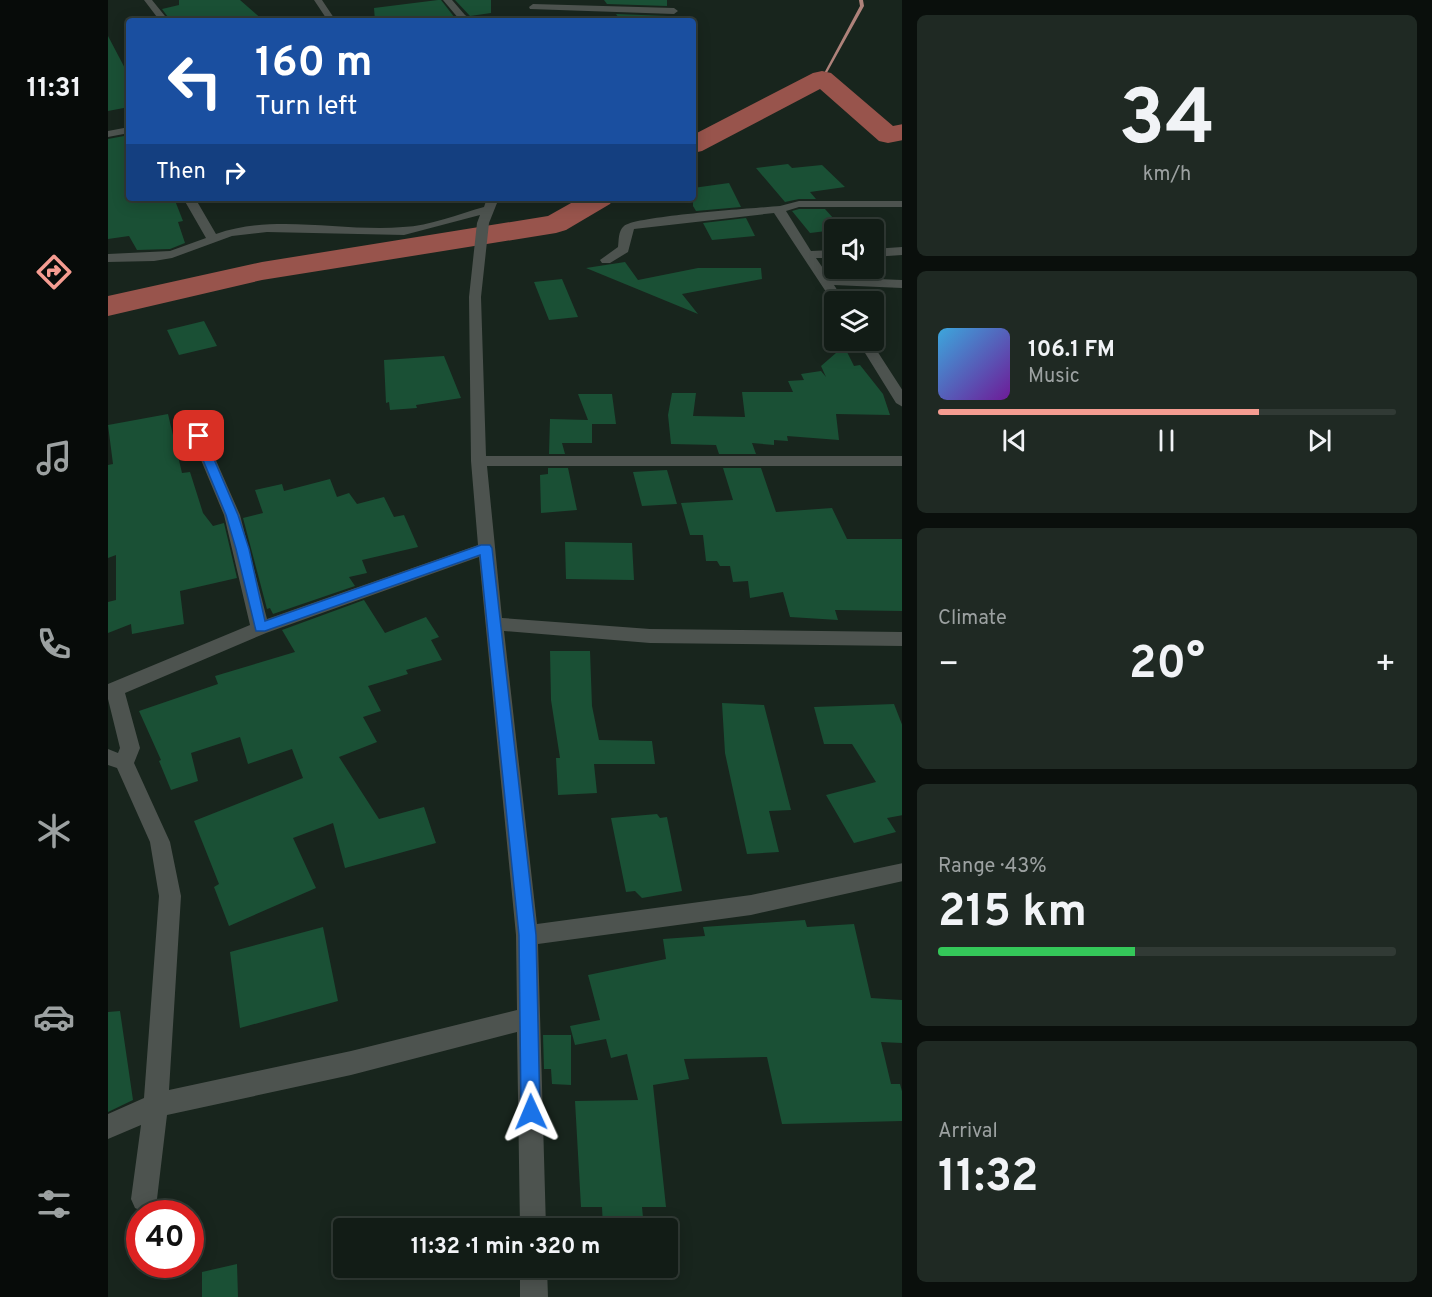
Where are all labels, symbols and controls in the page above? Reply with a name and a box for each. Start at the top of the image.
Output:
text: 160 m [255,38,373,91]
icon: left [156,42,234,120]
text: 11:31 [26,72,82,106]
text: 34 [1119,73,1215,172]
text: Turn left [255,90,357,124]
icon: right [218,156,251,189]
text: Then [156,159,206,186]
text: km/h [1143,162,1191,188]
map controls [824,219,884,351]
button: sound [824,219,884,279]
icon: directions [33,251,75,293]
button: layers [824,291,884,351]
text: 106.1 FM [1028,337,1115,364]
text: Music [1028,364,1080,390]
pin [173,410,224,461]
icon: arrive [182,419,215,452]
icon: previous [998,424,1031,457]
icon: pause [1150,424,1183,457]
icon: next [1303,424,1336,457]
icon: music [33,437,75,479]
text: Climate [938,606,1007,632]
icon: phone [33,623,75,665]
text: 20° [1129,637,1205,694]
text: − [938,645,959,687]
text: + [1375,645,1396,687]
icon: climate [33,810,75,852]
text: Range · 43% [938,854,1047,880]
text: 215 km [938,885,1087,942]
icon: car [33,996,75,1038]
position arrow [499,1080,563,1144]
text: Arrival [938,1119,998,1145]
text: 11:32 [938,1150,1039,1207]
icon: filters [33,1183,75,1225]
speed limit sign: 40 [126,1200,204,1278]
text: 11:32 · 1 min · 320 m [411,1234,600,1261]

